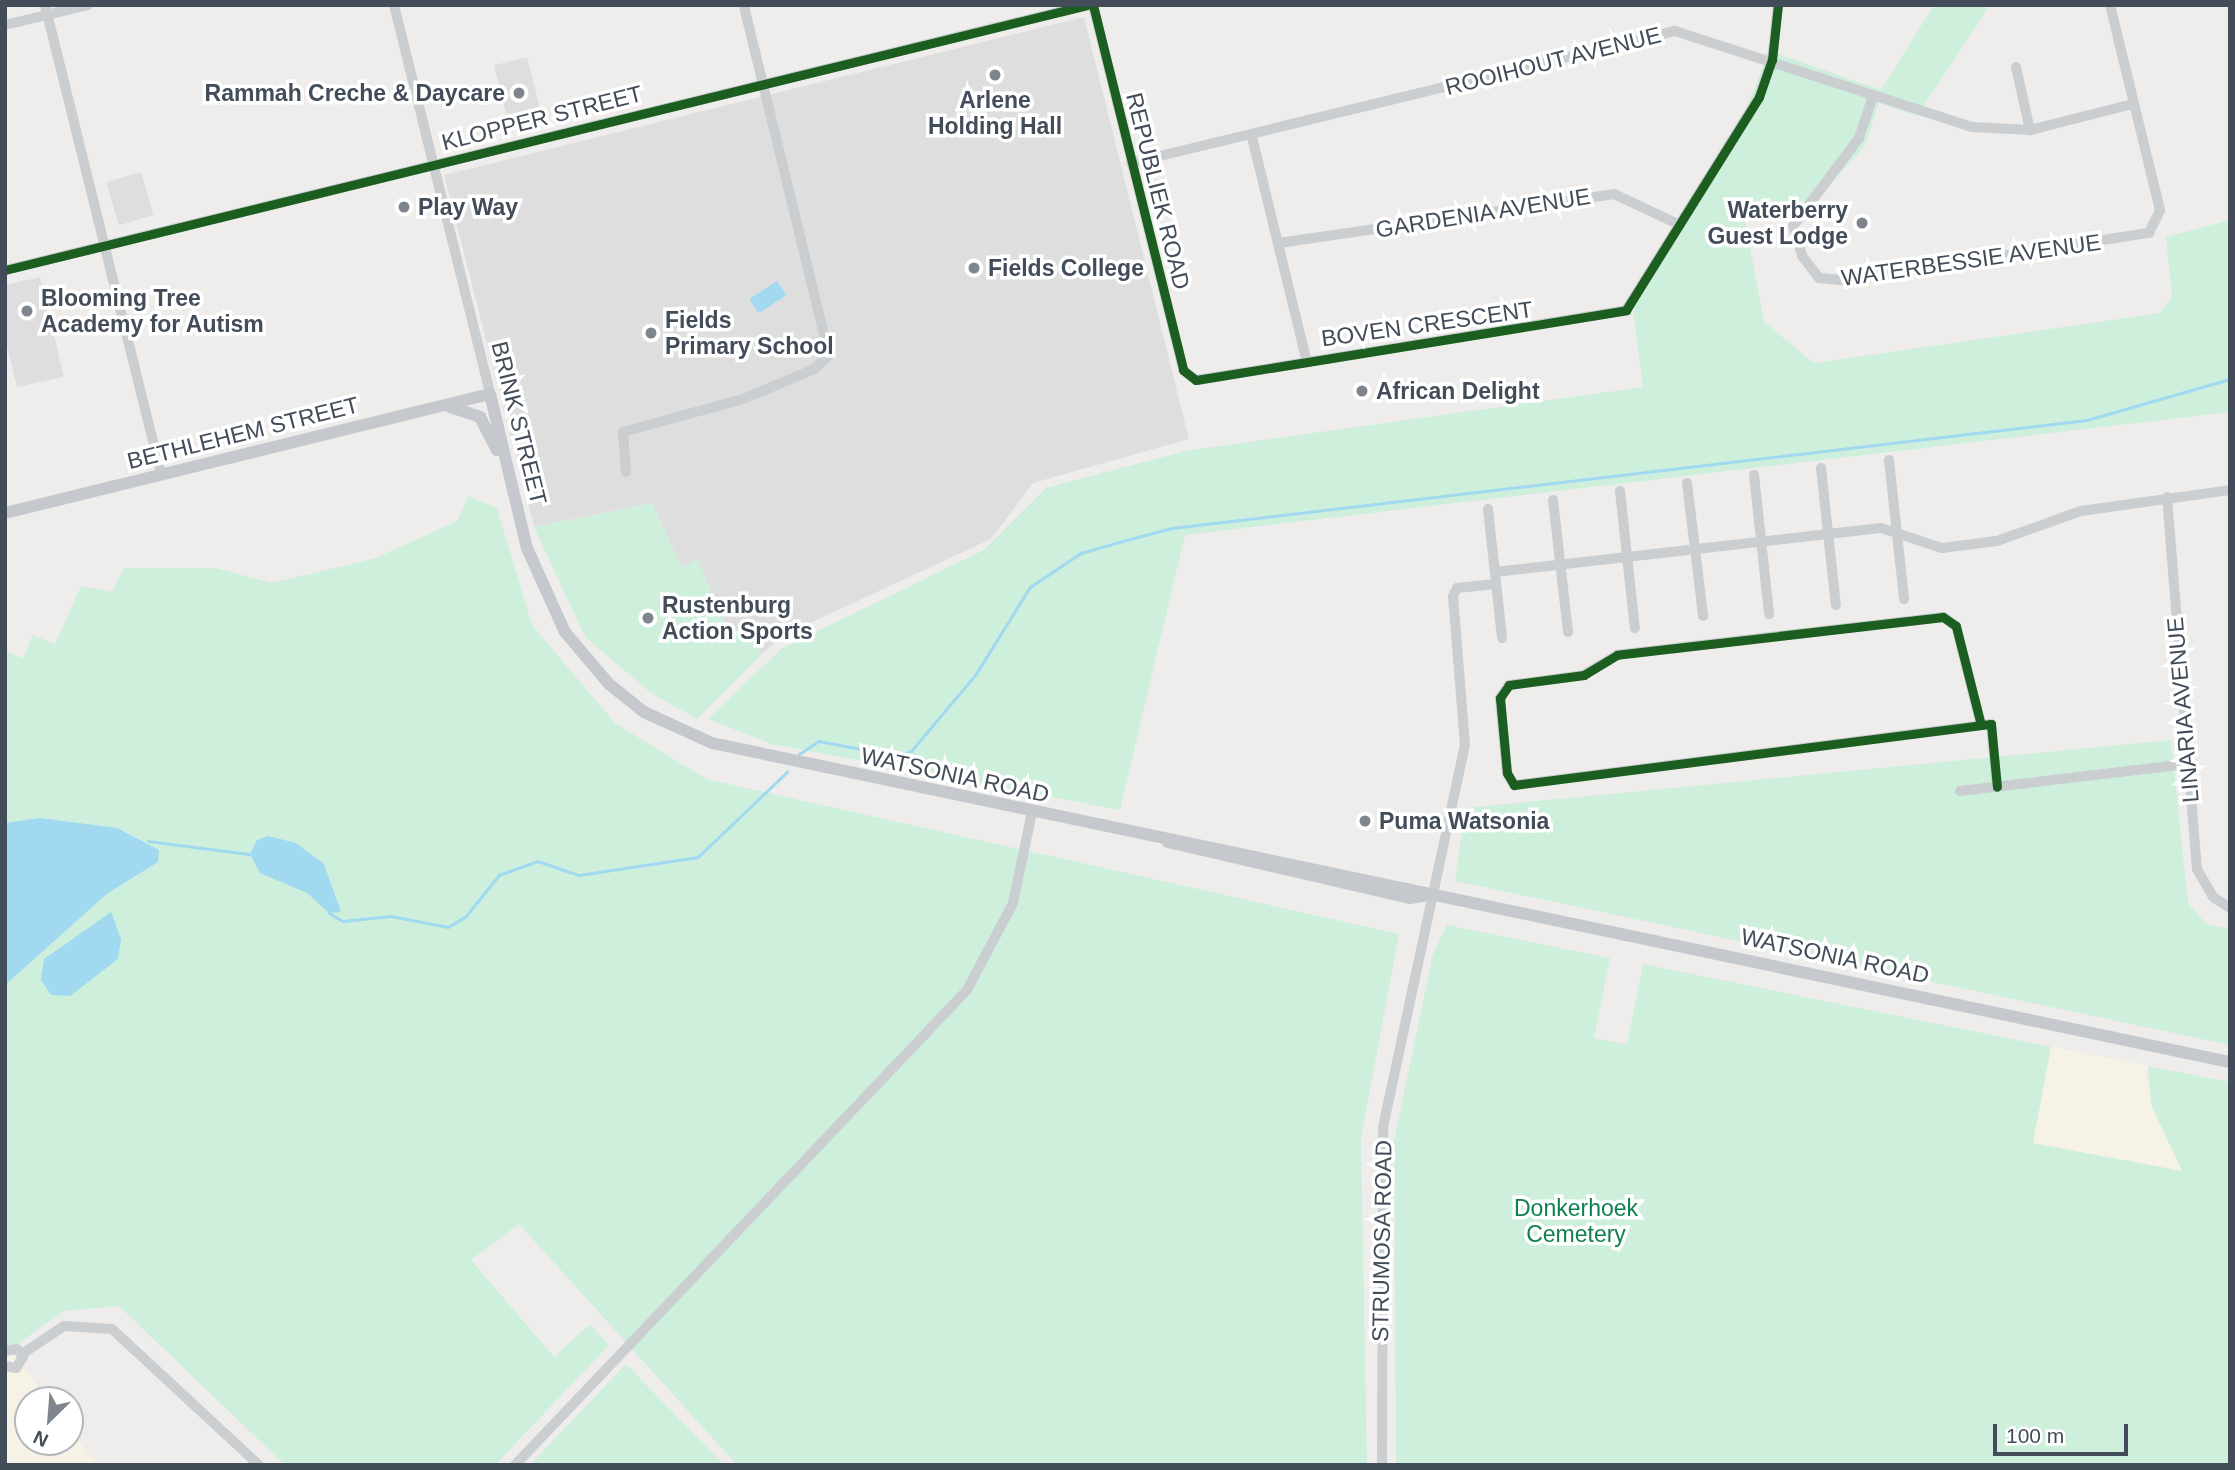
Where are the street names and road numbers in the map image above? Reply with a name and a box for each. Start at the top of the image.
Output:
street label: ROOIHOUT AVENUE [1441,21,1665,101]
street label: KLOPPER STREET [439,80,645,156]
street label: REPUBLIEK ROAD [1120,90,1196,292]
street label: GARDENIA AVENUE [1372,182,1594,244]
street label: WATERBESSIE AVENUE [1839,228,2103,292]
street label: BOVEN CRESCENT [1319,295,1535,353]
street label: BRINK STREET [485,338,553,508]
street label: BETHLEHEM STREET [124,391,362,475]
street label: LINARIA AVENUE [2161,615,2205,805]
street label: WATSONIA ROAD [858,741,1052,809]
street label: WATSONIA ROAD [1738,922,1932,990]
street label: STRUMOSA ROAD [1366,1139,1398,1343]

